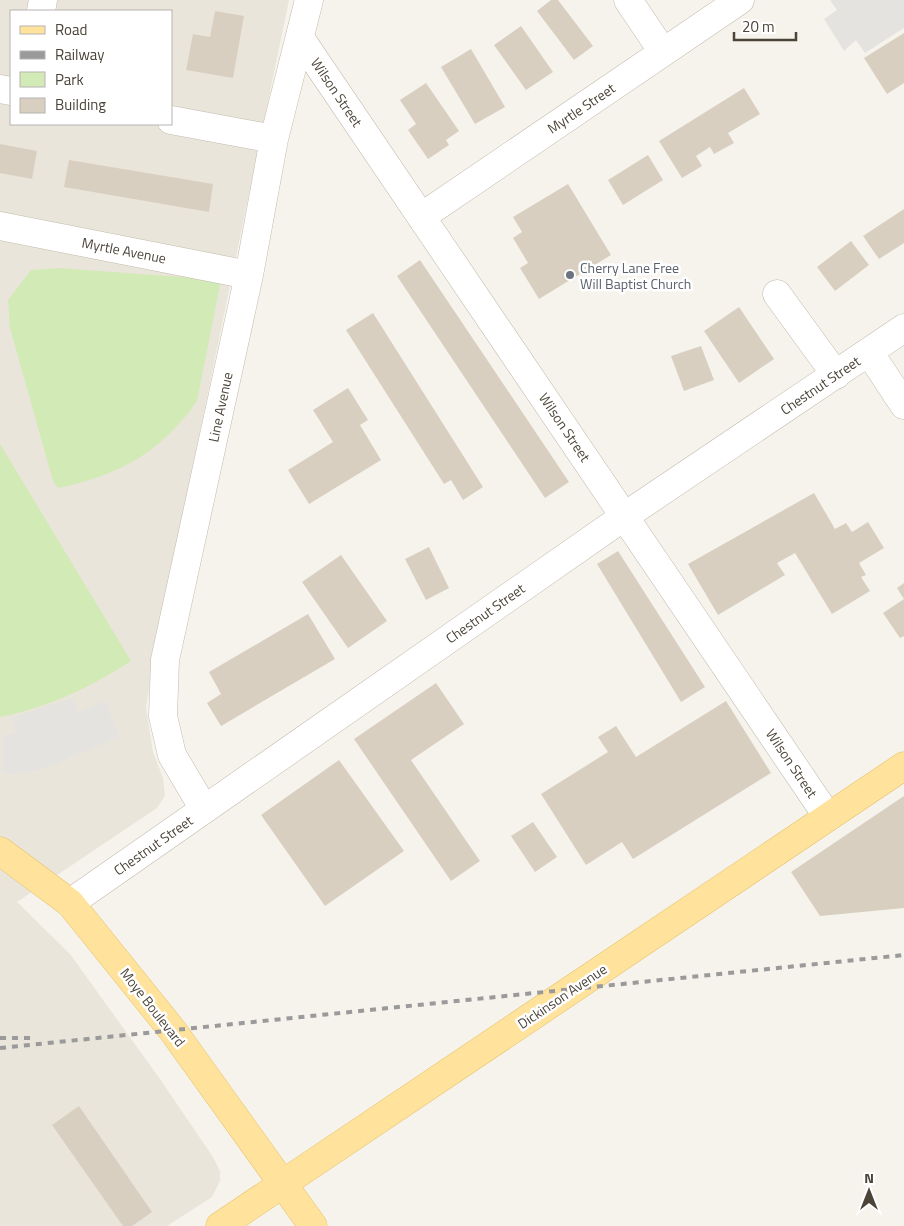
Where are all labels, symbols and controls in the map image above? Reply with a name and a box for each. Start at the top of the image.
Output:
legend [10,10,172,125]
scale bar [734,10,796,42]
text: 20 m [742,15,775,38]
text: Road [55,18,87,41]
text: Railway [55,43,105,66]
street label: Wilson Street [306,53,368,131]
text: Park [55,68,84,91]
street label: Myrtle Street [543,78,619,138]
text: Building [55,93,106,116]
street label: Myrtle Avenue [80,232,168,268]
place label: Cherry Lane Free Will Baptist Church [580,257,691,294]
marker: Cherry Lane Free Will Baptist Church [564,269,576,281]
street label: Chestnut Street [776,350,864,420]
street label: Line Avenue [202,370,238,444]
street label: Wilson Street [534,388,596,466]
street label: Chestnut Street [441,578,529,648]
street label: Wilson Street [761,724,823,802]
street label: Chestnut Street [109,810,197,880]
street label: Dickinson Avenue [513,958,611,1034]
street label: Moye Boulevard [115,963,191,1051]
north arrow [844,1166,894,1216]
text: N [864,1167,874,1188]

